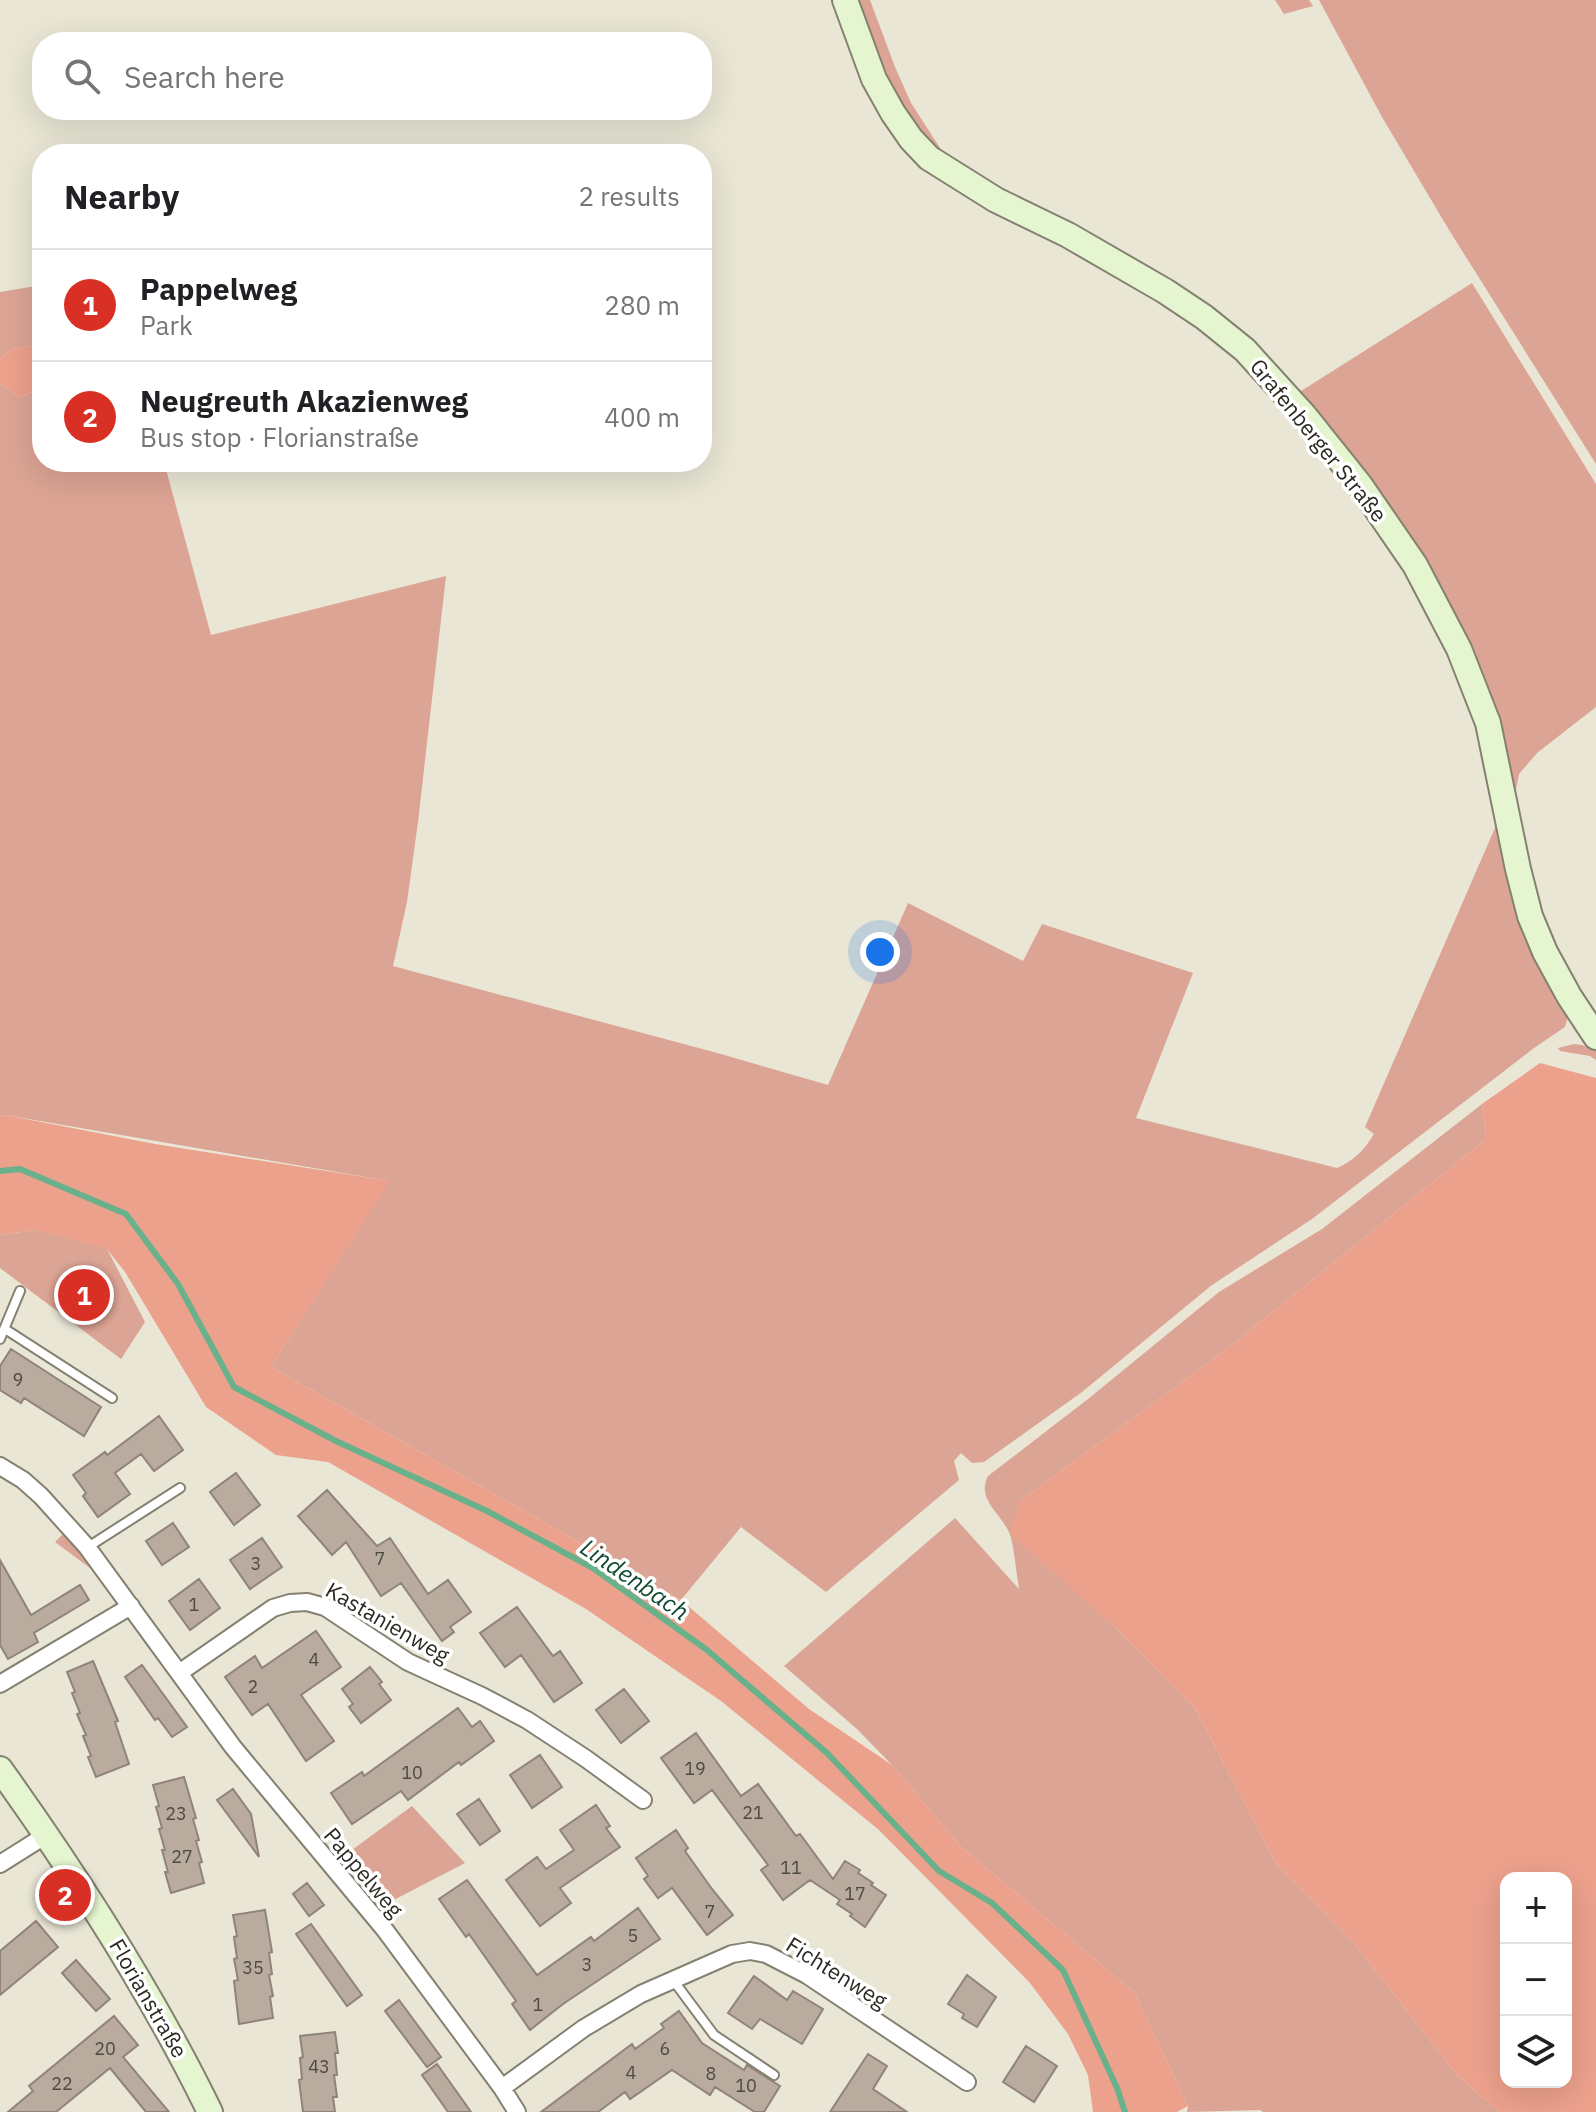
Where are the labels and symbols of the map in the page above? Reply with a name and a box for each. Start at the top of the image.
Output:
street label: Grafenberger Straße [1244,352,1394,528]
your location [860,932,900,972]
pin: 1 [58,1265,110,1325]
house number: 9 [13,1368,23,1391]
water label: Lindenbach [574,1531,696,1627]
house number: 7 [375,1547,385,1570]
house number: 3 [251,1552,261,1575]
street label: Kastanienweg [321,1575,455,1669]
house number: 1 [189,1593,199,1616]
house number: 4 [309,1648,320,1671]
house number: 2 [248,1675,258,1698]
house number: 19 [684,1757,706,1780]
house number: 10 [401,1761,423,1784]
house number: 21 [742,1801,764,1824]
house number: 23 [165,1802,187,1825]
street label: Pappelweg [318,1821,410,1923]
house number: 27 [171,1845,193,1868]
house number: 11 [780,1856,802,1879]
pin: 2 [39,1865,91,1925]
house number: 17 [844,1882,866,1905]
house number: 7 [705,1900,715,1923]
house number: 5 [628,1924,638,1947]
street label: Fichtenweg [781,1930,893,2015]
street label: Florianstraße [103,1933,195,2063]
house number: 3 [582,1953,592,1976]
house number: 35 [242,1956,264,1979]
house number: 1 [533,1993,543,2016]
house number: 20 [94,2037,116,2060]
house number: 6 [660,2037,670,2060]
house number: 43 [308,2055,330,2078]
house number: 4 [626,2061,637,2084]
house number: 8 [706,2062,716,2085]
house number: 22 [51,2072,73,2095]
house number: 10 [735,2074,757,2097]

